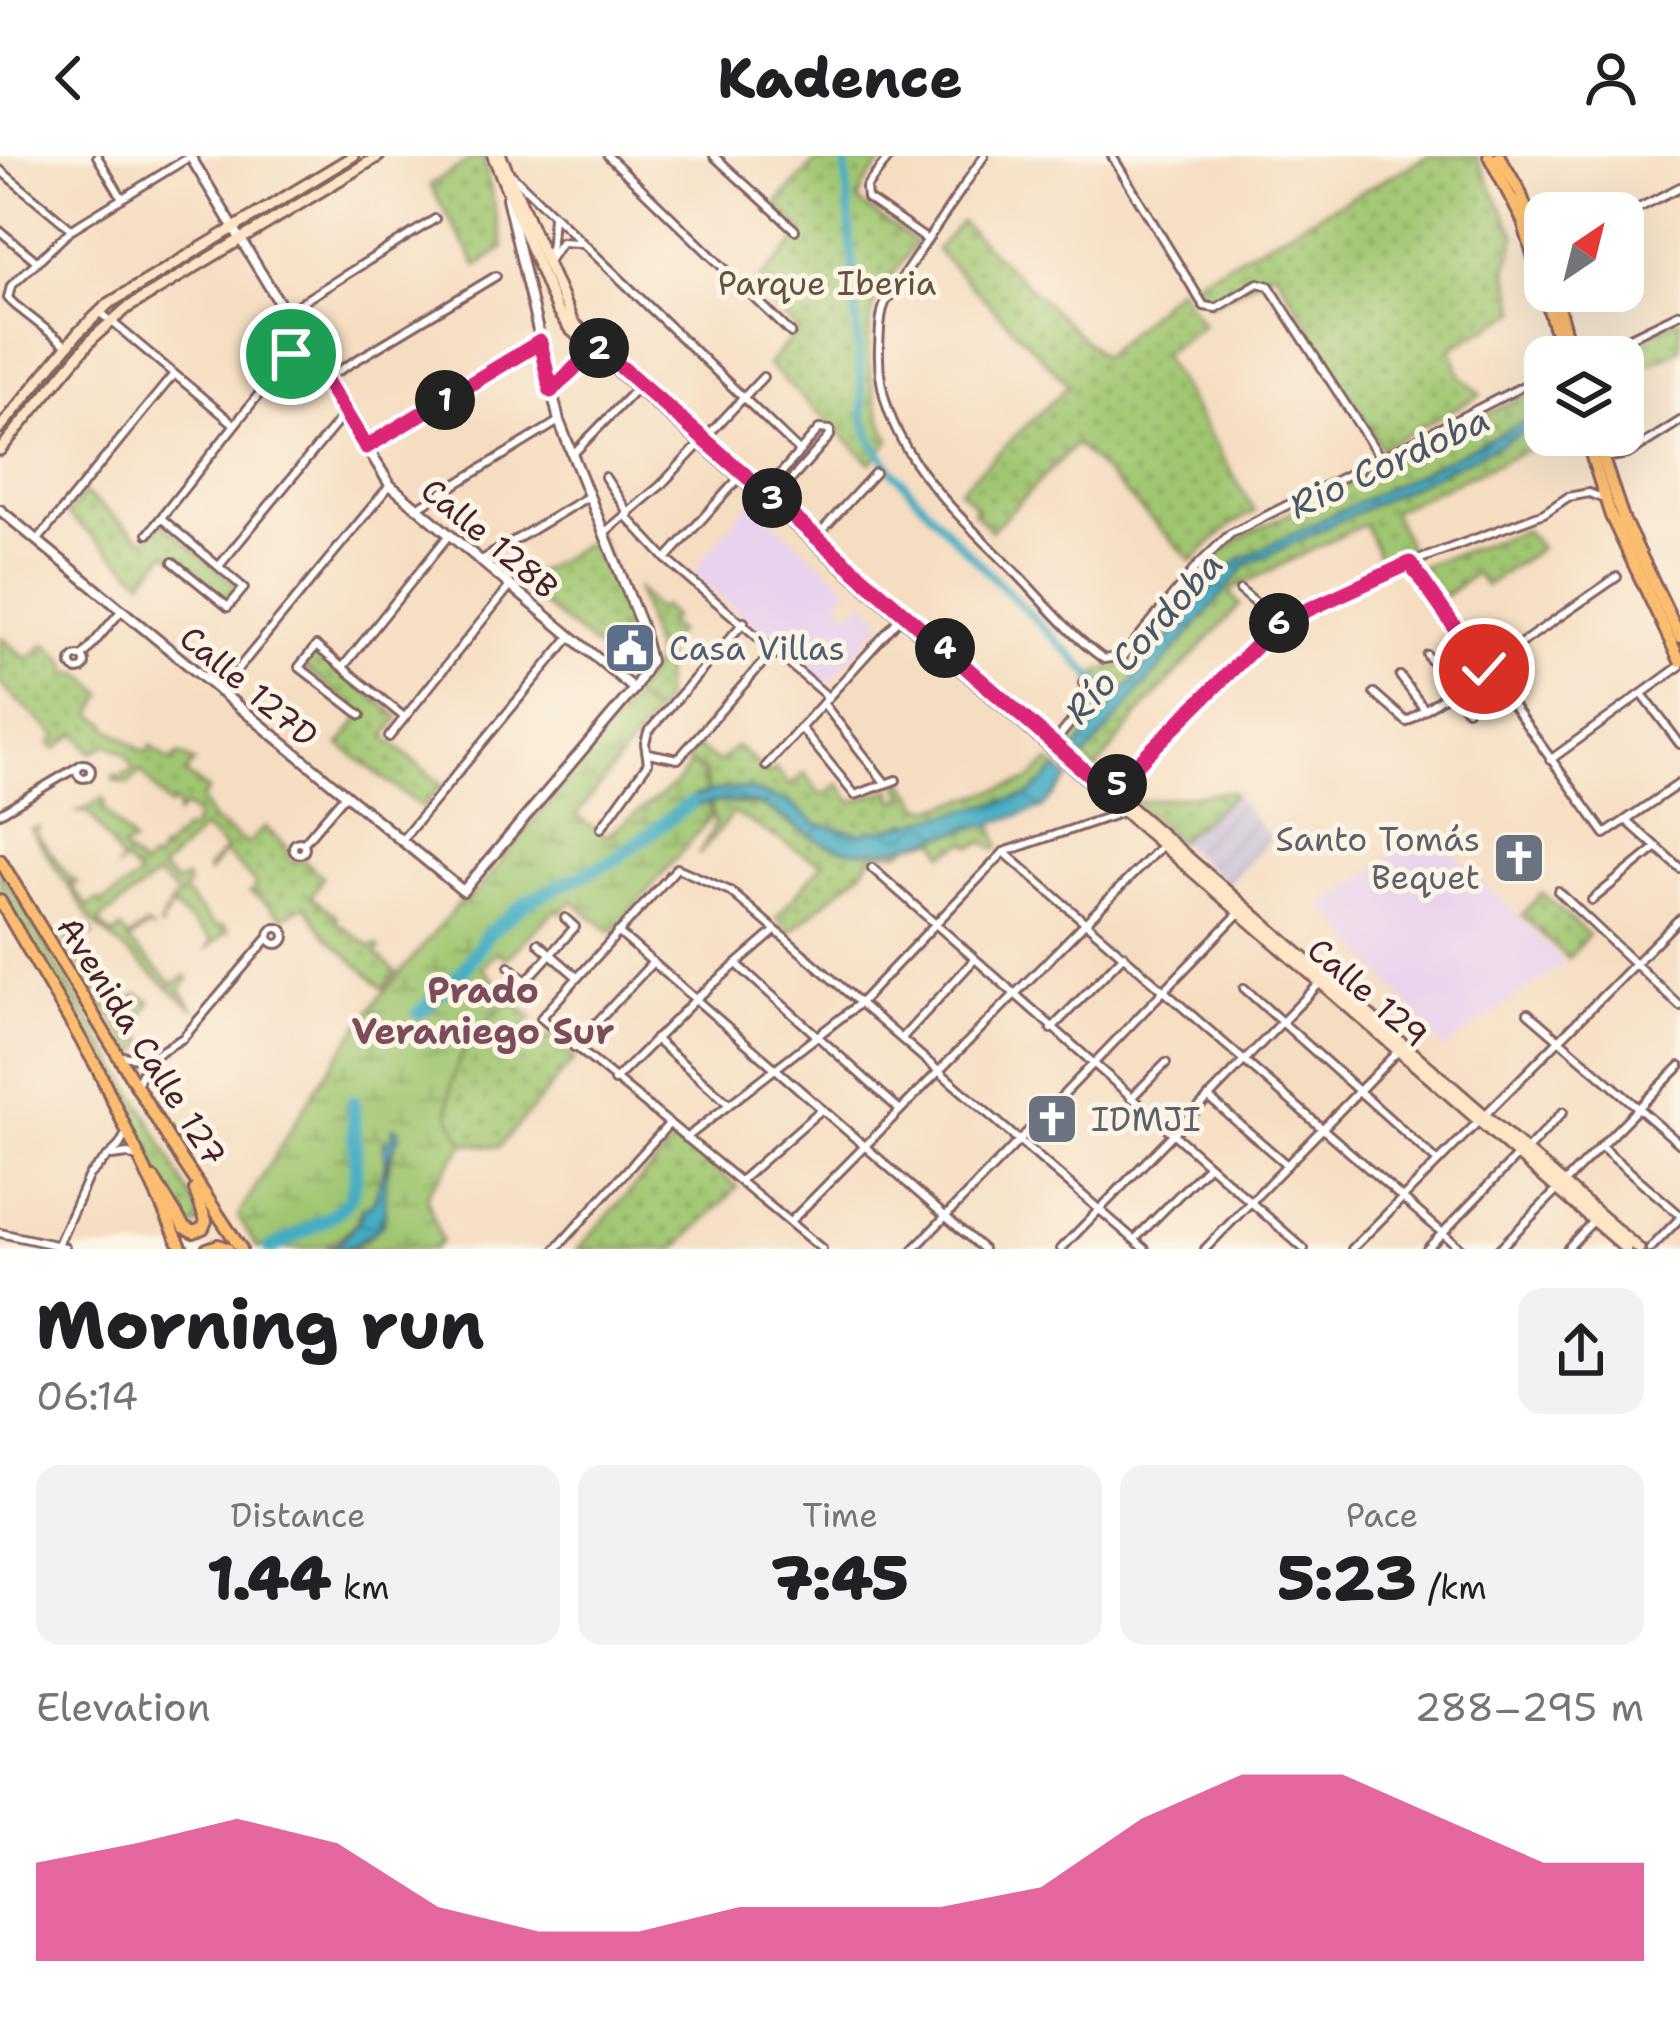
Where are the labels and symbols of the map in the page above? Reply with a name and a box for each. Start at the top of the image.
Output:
north arrow [1524,192,1644,312]
park label: Parque Iberia [718,261,936,306]
pin [240,303,342,405]
pin: 2 [569,318,629,378]
pin: 1 [415,370,475,430]
water label: Rio Cordoba [1281,395,1497,530]
street label: Calle 128B [411,468,568,609]
pin: 3 [742,468,802,528]
water label: Río Cordoba [1053,541,1234,734]
pin: 6 [1249,593,1309,653]
street label: Calle 127D [170,615,327,757]
pin: 4 [915,618,975,678]
pin [1433,618,1535,720]
public building icon: Casa Villas [602,620,658,676]
place label: Casa Villas [669,626,845,671]
pin: 5 [1087,754,1147,814]
place label: Santo Tomás Bequet [1276,817,1480,900]
church icon: Santo Tomás Bequet [1491,830,1547,886]
street label: Avenida Calle 127 [47,908,236,1175]
street label: Calle 129 [1298,927,1438,1057]
district label: Prado Veraniego Sur [351,966,615,1056]
church icon: IDMJI [1024,1091,1080,1147]
place label: IDMJI [1091,1097,1201,1142]

